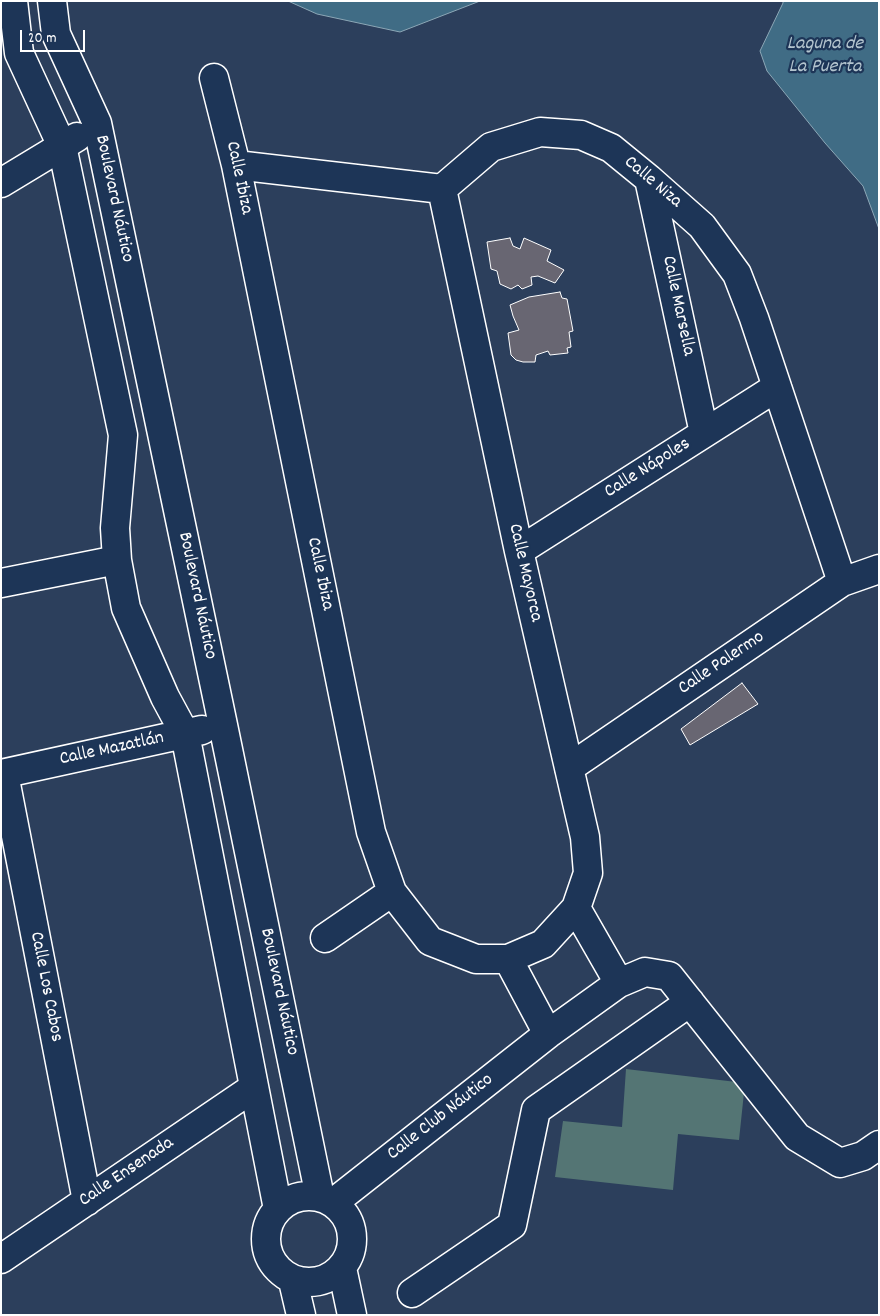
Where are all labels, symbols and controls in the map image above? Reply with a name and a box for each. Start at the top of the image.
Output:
scale bar [22,20,88,52]
text: 20 m [28,28,56,50]
water label: Laguna de La Puerta [787,33,863,80]
street label: Boulevard Náutico [88,133,138,265]
street label: Calle Ibiza [219,140,257,216]
street label: Calle Niza [618,152,686,214]
street label: Calle Marsella [655,254,699,358]
street label: Calle Nápoles [601,434,695,504]
street label: Calle Mayorca [502,522,546,624]
street label: Boulevard Náutico [171,530,221,662]
street label: Calle Ibiza [300,536,338,612]
street label: Calle Palermo [675,627,769,701]
street label: Calle Mazatlán [58,728,166,772]
street label: Boulevard Náutico [253,926,303,1058]
street label: Calle Los Cabos [23,930,67,1044]
street label: Calle Club Náutico [383,1070,499,1166]
street label: Calle Ensenada [75,1133,179,1213]

